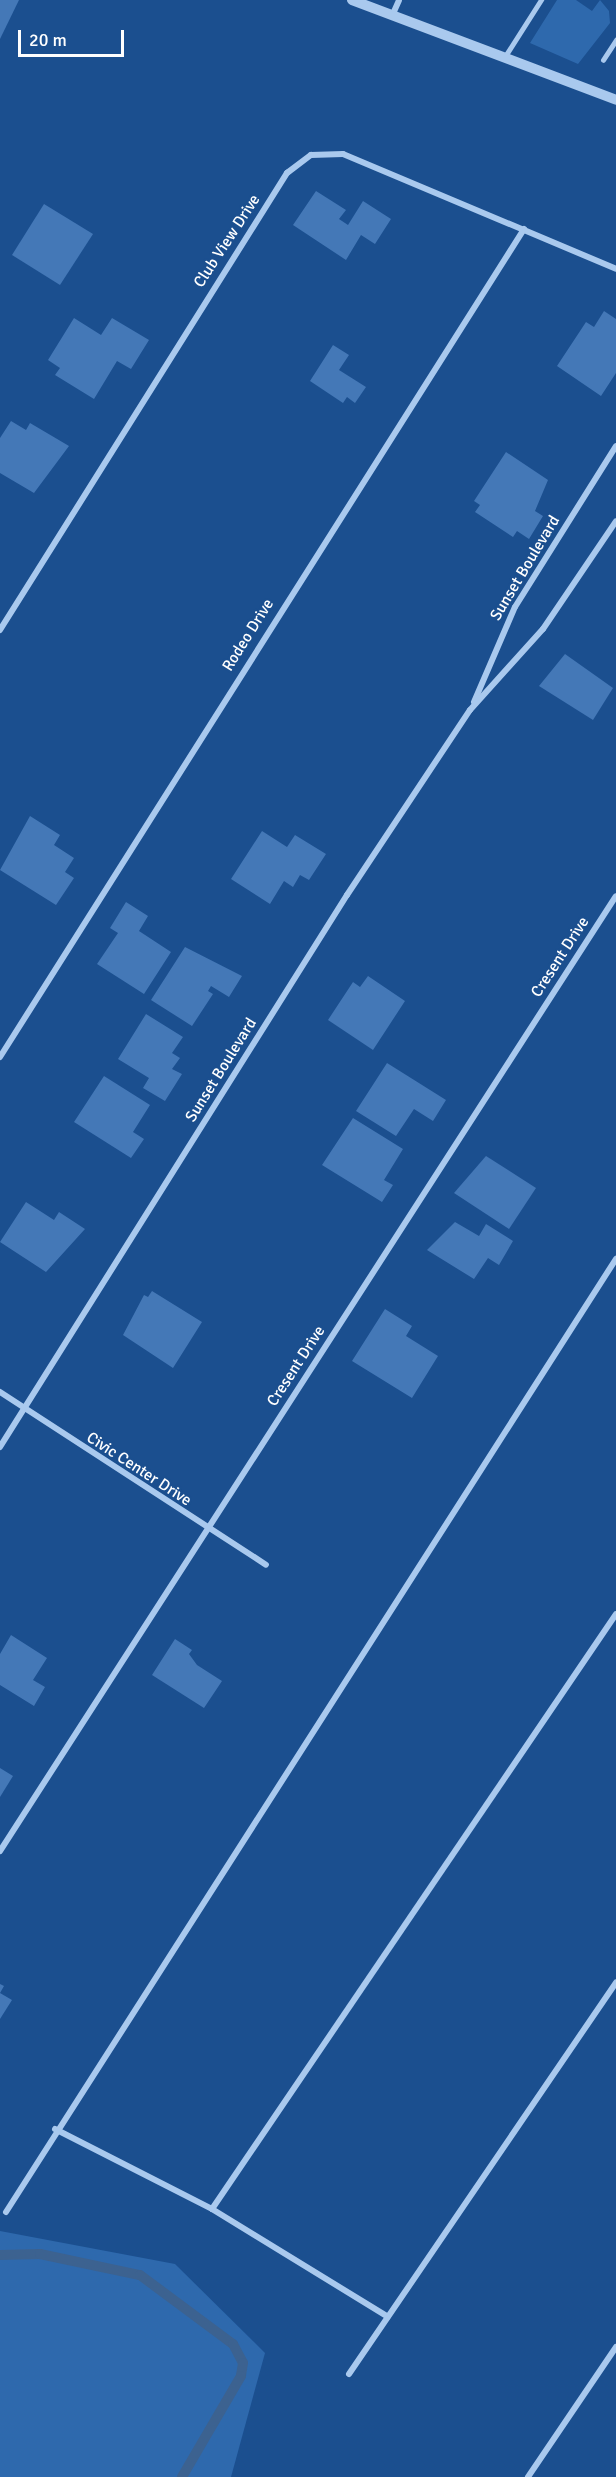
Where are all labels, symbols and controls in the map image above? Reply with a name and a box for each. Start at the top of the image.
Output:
scale bar [21,18,128,56]
text: 20 m [29,29,67,51]
street label: Club View Drive [190,191,264,291]
street label: Sunset Boulevard [486,512,564,624]
street label: Rodeo Drive [218,595,278,675]
street label: Cresent Drive [527,913,593,1001]
street label: Sunset Boulevard [181,1014,261,1126]
street label: Cresent Drive [263,1322,329,1410]
street label: Civic Center Drive [83,1428,195,1510]

